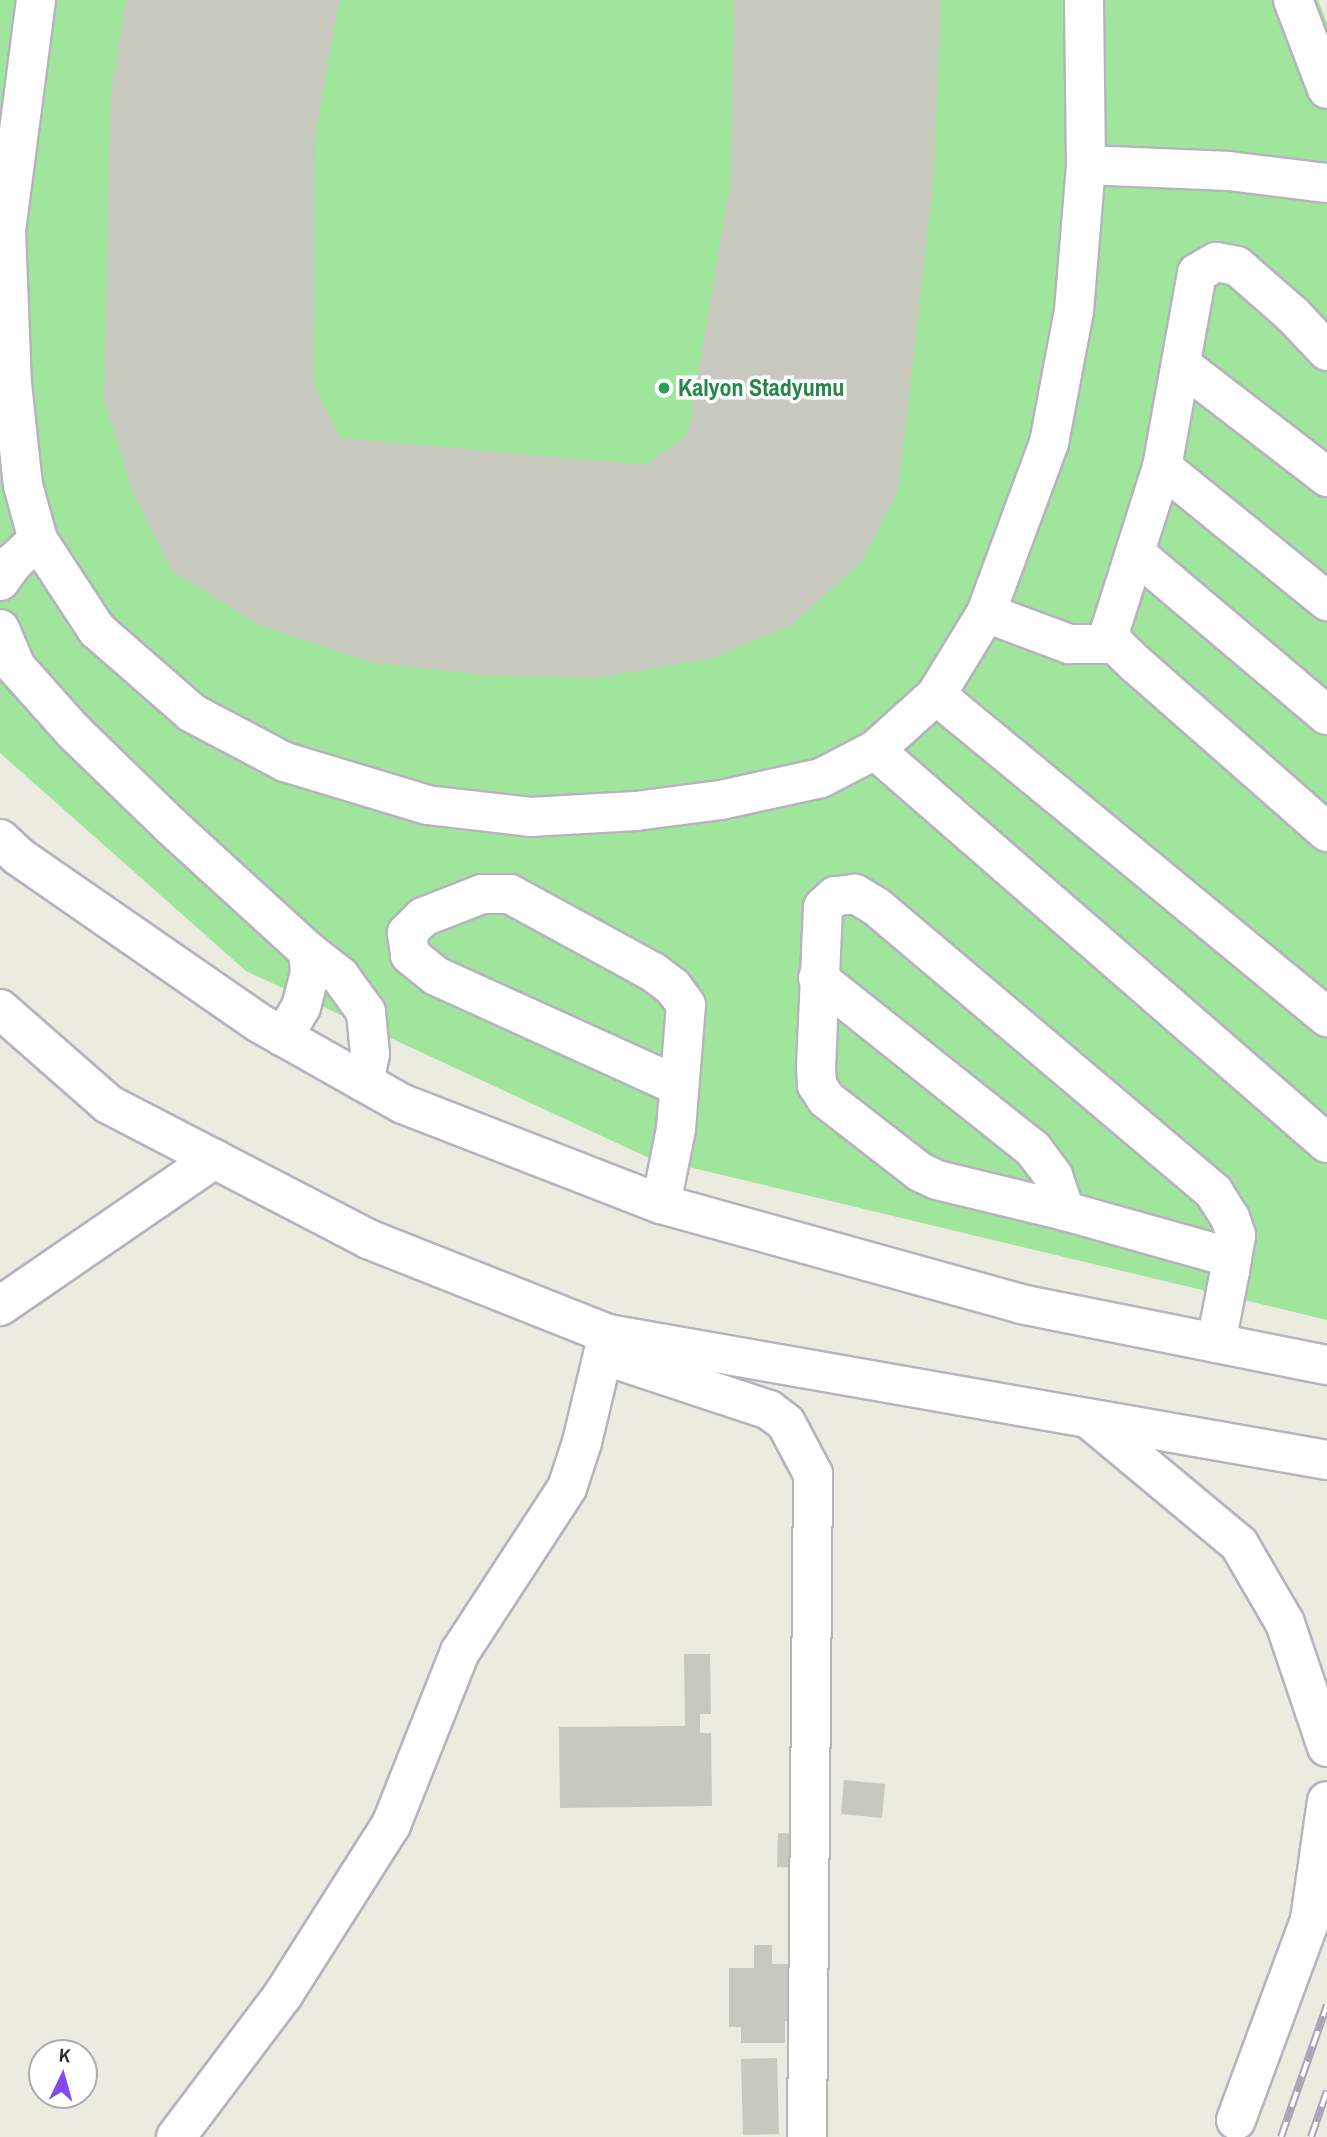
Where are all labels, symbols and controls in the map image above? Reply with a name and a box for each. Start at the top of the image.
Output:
place label: Kalyon Stadyumu [678,374,844,402]
marker: Kalyon Stadyumu [656,380,672,396]
north arrow [28,2039,98,2109]
text: K [58,2042,71,2069]

